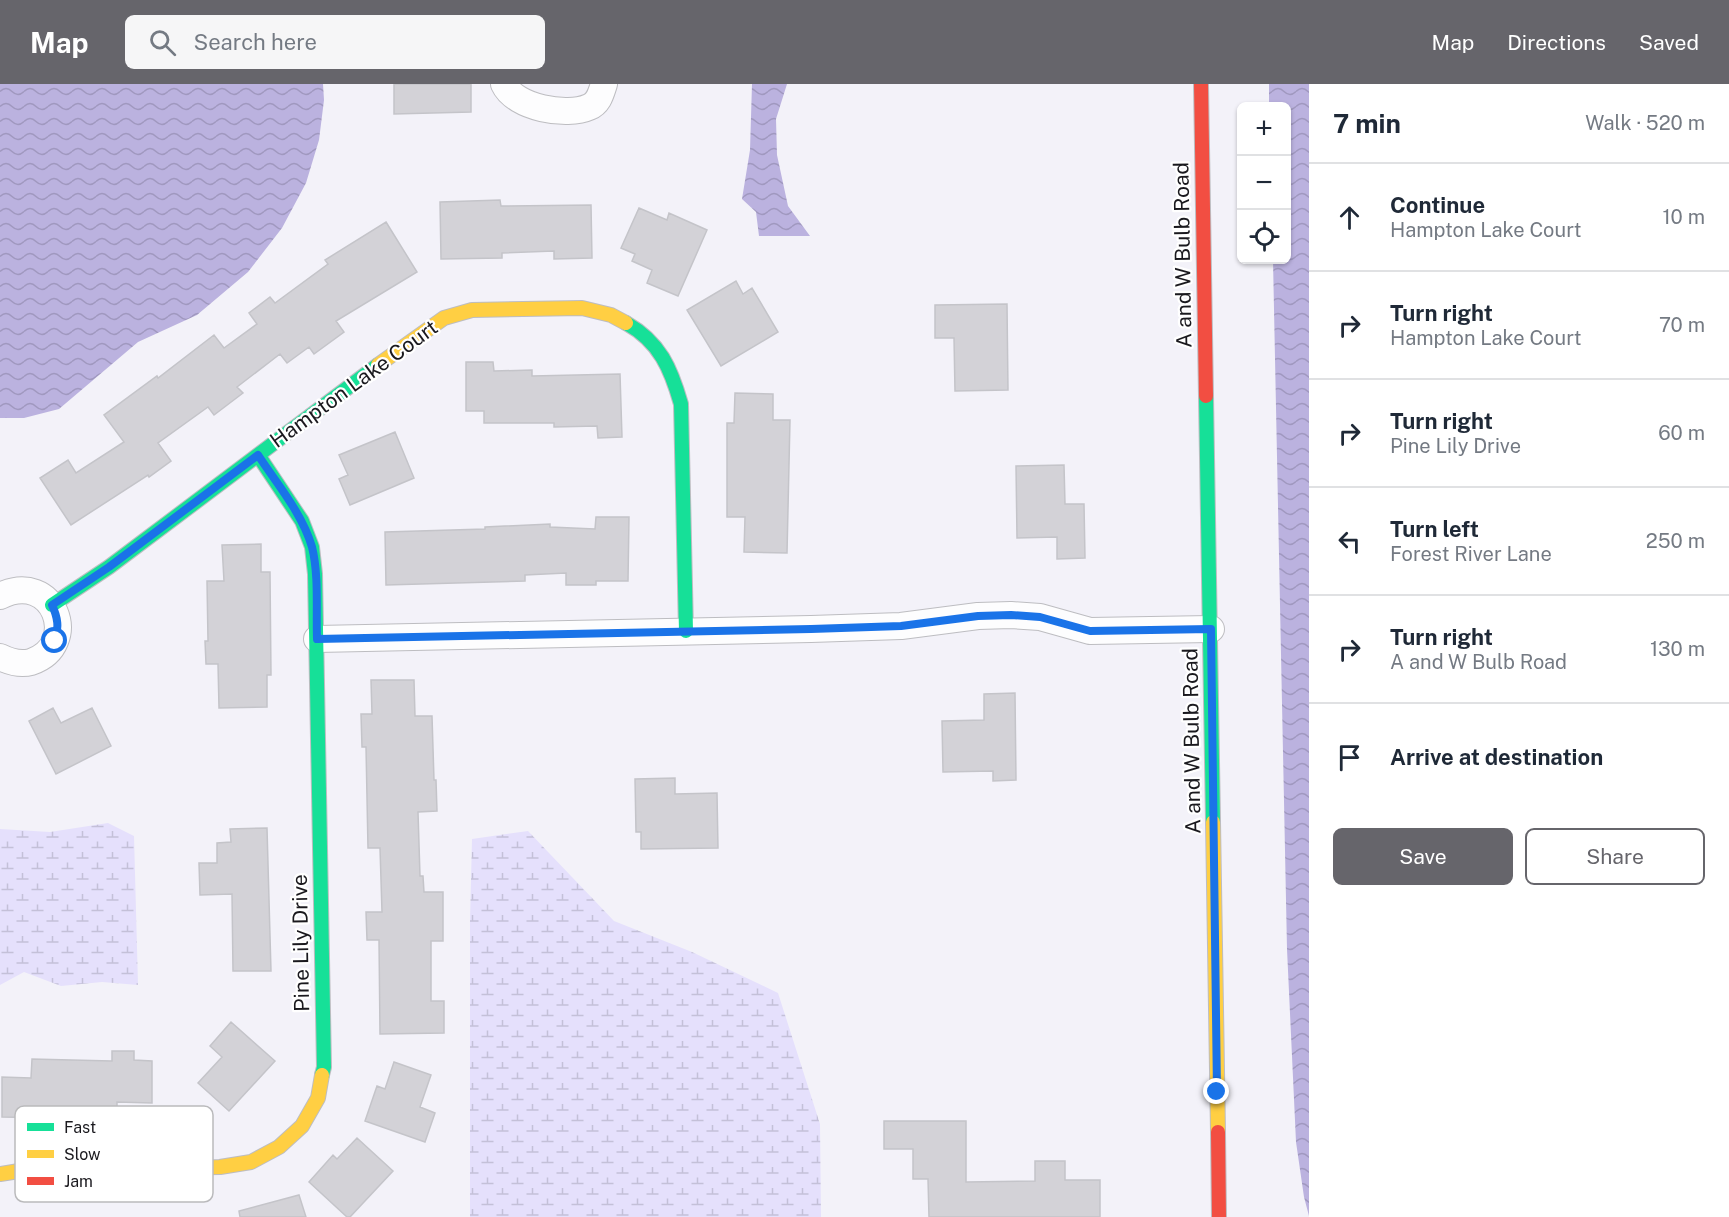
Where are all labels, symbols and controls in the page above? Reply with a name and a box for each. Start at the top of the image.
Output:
search box [125,15,545,69]
text: Map [30,26,89,59]
icon: search [146,26,179,59]
text: Search here [194,29,317,55]
text: Map [1432,30,1474,55]
text: Directions [1507,30,1606,55]
text: Saved [1639,30,1699,55]
map controls [1237,102,1291,264]
button: + [1237,102,1291,156]
text: 7 min [1333,108,1401,139]
text: Walk · 520 m [1585,111,1705,135]
button: − [1237,156,1291,210]
street label: A and W Bulb Road [1168,162,1197,348]
text: Continue [1390,192,1485,218]
icon: ahead [1333,201,1366,234]
text: 10 m [1662,205,1705,229]
button: locate [1237,210,1291,264]
text: Hampton Lake Court [1390,218,1581,242]
text: Turn right [1390,300,1493,326]
icon: right [1333,309,1366,342]
text: 70 m [1659,313,1705,337]
street label: Hampton Lake Court [265,314,442,453]
text: Hampton Lake Court [1390,326,1581,350]
text: Turn right [1390,408,1493,434]
icon: right [1333,417,1366,450]
text: 60 m [1658,421,1705,445]
text: Pine Lily Drive [1390,434,1521,458]
text: Turn left [1390,516,1479,542]
icon: left [1333,525,1366,558]
text: 250 m [1646,529,1705,553]
text: Forest River Lane [1390,542,1552,566]
text: Turn right [1390,624,1493,650]
route start [41,627,67,653]
icon: right [1333,633,1366,666]
text: 130 m [1650,637,1705,661]
street label: A and W Bulb Road [1177,648,1206,834]
text: A and W Bulb Road [1390,650,1567,674]
icon: arrive [1333,741,1366,774]
text: Arrive at destination [1390,744,1603,770]
button: Save [1333,828,1513,885]
button: Share [1525,828,1705,885]
street label: Pine Lily Drive [287,874,314,1012]
route end [1203,1078,1229,1104]
legend [15,1106,213,1202]
text: Fast [64,1118,96,1137]
text: Slow [64,1145,101,1164]
text: Jam [64,1172,93,1191]

